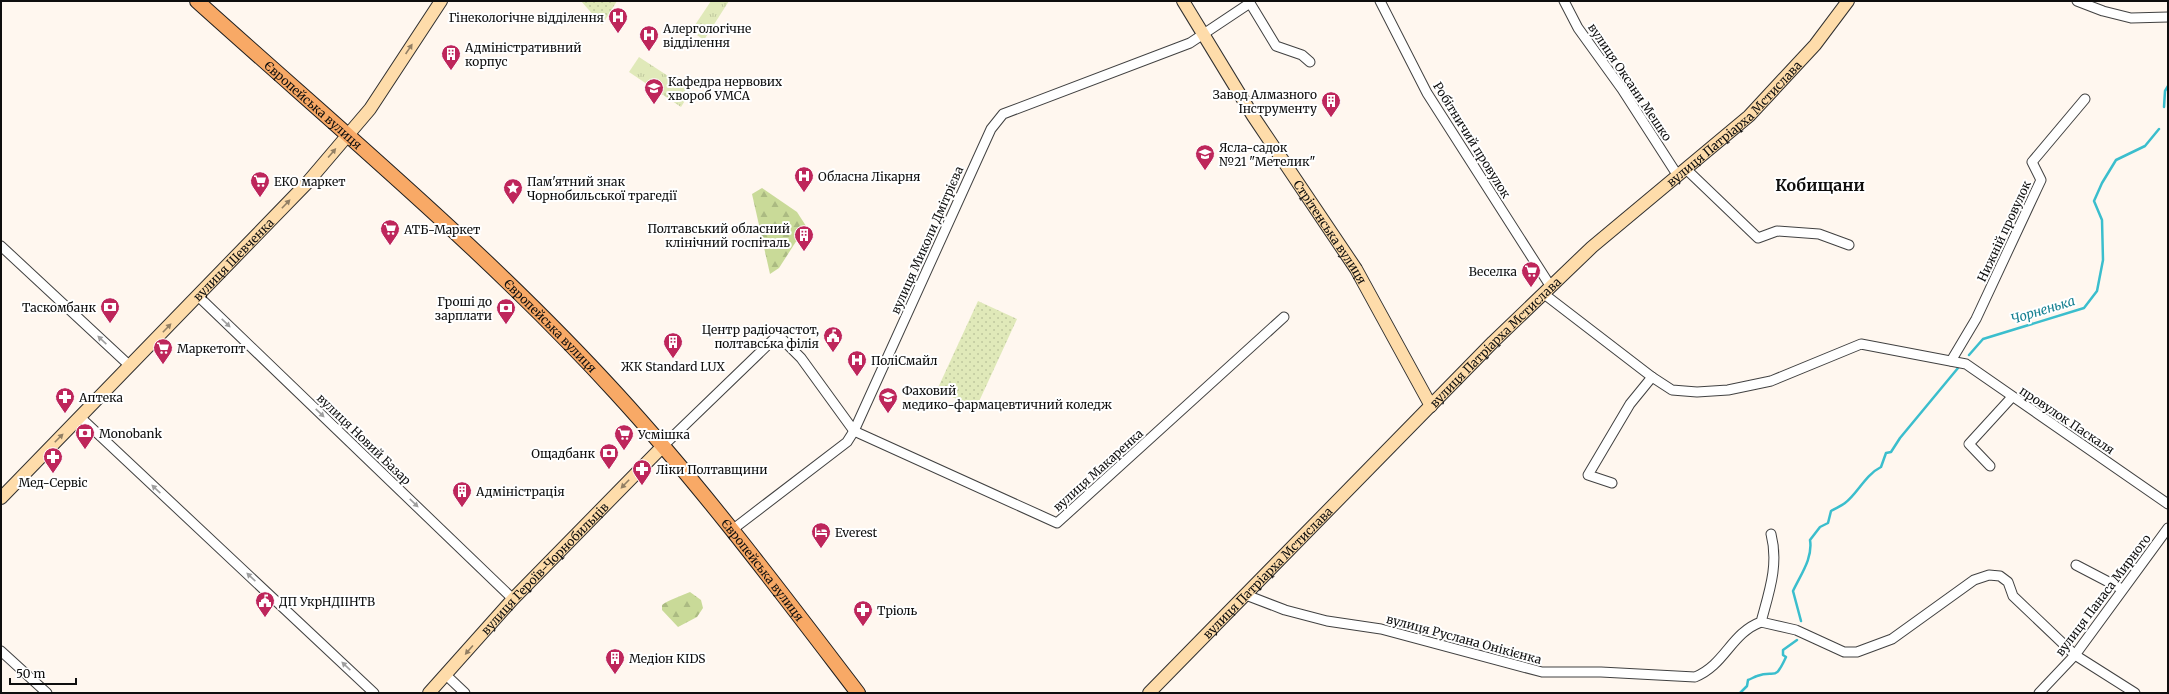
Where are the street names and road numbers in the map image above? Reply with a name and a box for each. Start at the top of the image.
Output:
street label: вулиця Оксани Мешко [1585,20,1675,144]
street label: Європейська вулиця [262,57,365,152]
street label: вулиця Патріарха Мстислава [1663,57,1805,189]
street label: Робітничий провулок [1430,79,1514,201]
street label: вулиця Миколи Дмітрієва [888,163,967,316]
street label: Стрітенська вулиця [1291,177,1370,286]
street label: Нижній провулок [1974,178,2034,284]
street label: вулиця Шевченка [189,214,277,304]
street label: вулиця Патріарха Мстислава [1426,273,1564,410]
street label: Європейська вулиця [501,275,600,375]
street label: провулок Паскаля [2017,383,2117,457]
street label: вулиця Новий Базар [314,390,414,488]
street label: вулиця Макаренка [1050,425,1146,514]
street label: вулиця Героїв-Чорнобильців [478,499,611,637]
street label: вулиця Патріарха Мстислава [1199,503,1336,641]
street label: Європейська вулиця [719,516,808,624]
street label: вулиця Панаса Мирного [2052,531,2154,659]
street label: вулиця Руслана Онікієнка [1385,611,1544,667]

